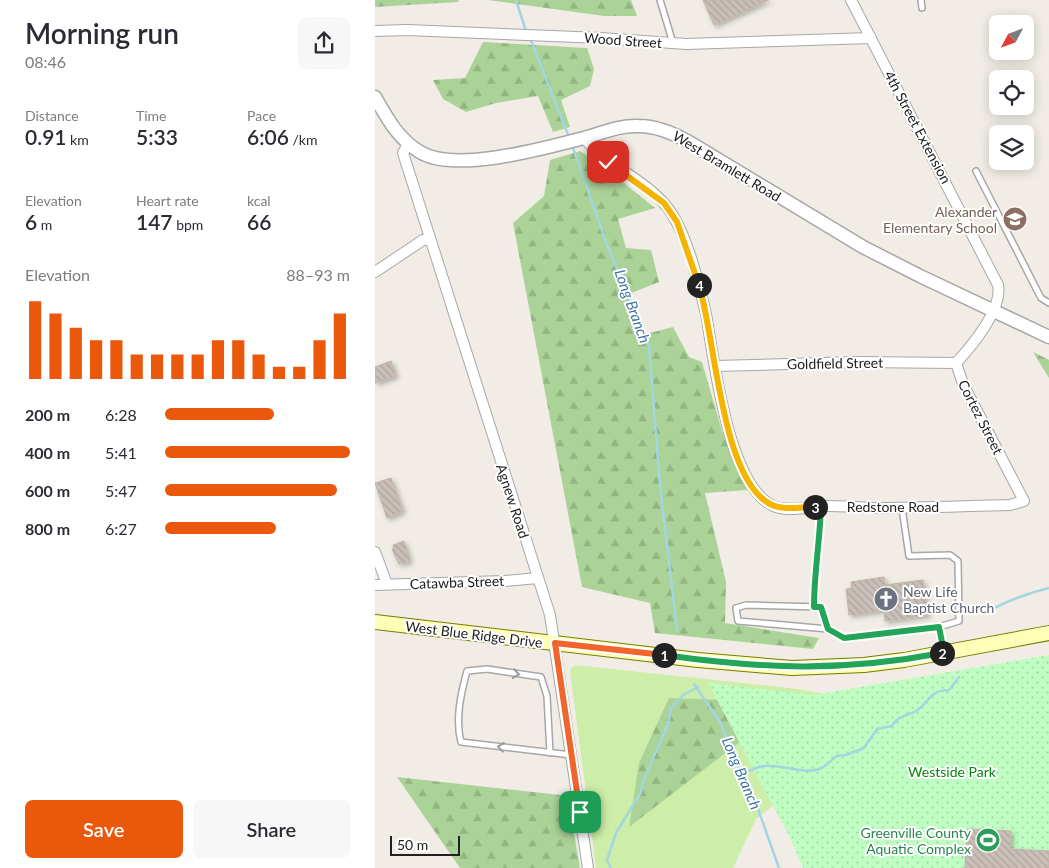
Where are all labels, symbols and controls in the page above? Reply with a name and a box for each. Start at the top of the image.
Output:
north arrow [989,15,1034,60]
map controls [989,15,1034,170]
text: Morning run [25,16,179,50]
button: share [298,17,350,69]
street label: Wood Street [584,29,662,51]
text: 08:46 [25,52,66,71]
street label: 4th Street Extension [881,68,955,186]
button: locate [989,70,1034,115]
text: Distance [25,107,79,124]
text: Time [136,107,167,124]
text: Pace [247,107,276,124]
text: 0.91 [25,124,67,149]
text: 5:33 [136,124,178,149]
text: 6:06 [247,124,289,149]
button: layers [989,125,1034,170]
street label: West Bramlett Road [670,127,784,205]
text: km [67,131,89,148]
text: /km [289,131,317,148]
pin [587,141,629,183]
icon: check [594,148,622,176]
text: Elevation [25,192,82,209]
text: Heart rate [136,192,199,209]
text: kcal [247,192,271,209]
place label: Alexander Elementary School [883,203,997,236]
school or university icon: Alexander Elementary School [1002,206,1028,232]
text: 6 [25,209,37,234]
text: 147 [136,209,173,234]
text: 66 [247,209,271,234]
text: m [37,216,52,233]
text: bpm [173,216,203,233]
text: Elevation [25,265,90,284]
text: 88–93 m [286,265,350,284]
water label: Long Branch [611,267,655,345]
pin: 4 [687,272,711,298]
text: 4 [695,277,704,294]
street label: Goldfield Street [787,354,883,372]
street label: Cortez Street [955,377,1007,457]
text: 200 m [25,405,70,424]
text: 6:28 [105,405,137,424]
text: 400 m [25,443,70,462]
text: 5:41 [105,443,137,462]
street label: Agnew Road [493,462,533,540]
text: 600 m [25,481,70,500]
text: 5:47 [105,481,137,500]
pin: 3 [803,494,827,520]
street label: Redstone Road [847,498,939,515]
text: 3 [811,499,820,516]
text: 800 m [25,519,70,538]
text: 6:27 [105,519,137,538]
street label: Catawba Street [410,572,504,592]
place label: New Life Baptist Church [903,583,994,616]
church icon: New Life Baptist Church [873,586,899,612]
street label: West Blue Ridge Drive [404,617,544,651]
pin: 2 [929,640,955,666]
pin: 1 [651,642,677,668]
text: 2 [938,645,947,662]
text: 1 [660,647,669,664]
one-way arrow [512,668,520,678]
water label: Long Branch [719,734,765,812]
one-way arrow [497,742,505,753]
park label: Westside Park [908,763,997,780]
pin [559,791,601,833]
icon: arrive [566,798,594,826]
button: Save [25,800,183,858]
button: Share [193,800,350,858]
place label: Greenville County Aquatic Complex [861,824,972,857]
sports icon: Greenville County Aquatic Complex [975,827,1001,853]
scale bar [390,833,460,856]
text: 50 m [397,836,428,853]

